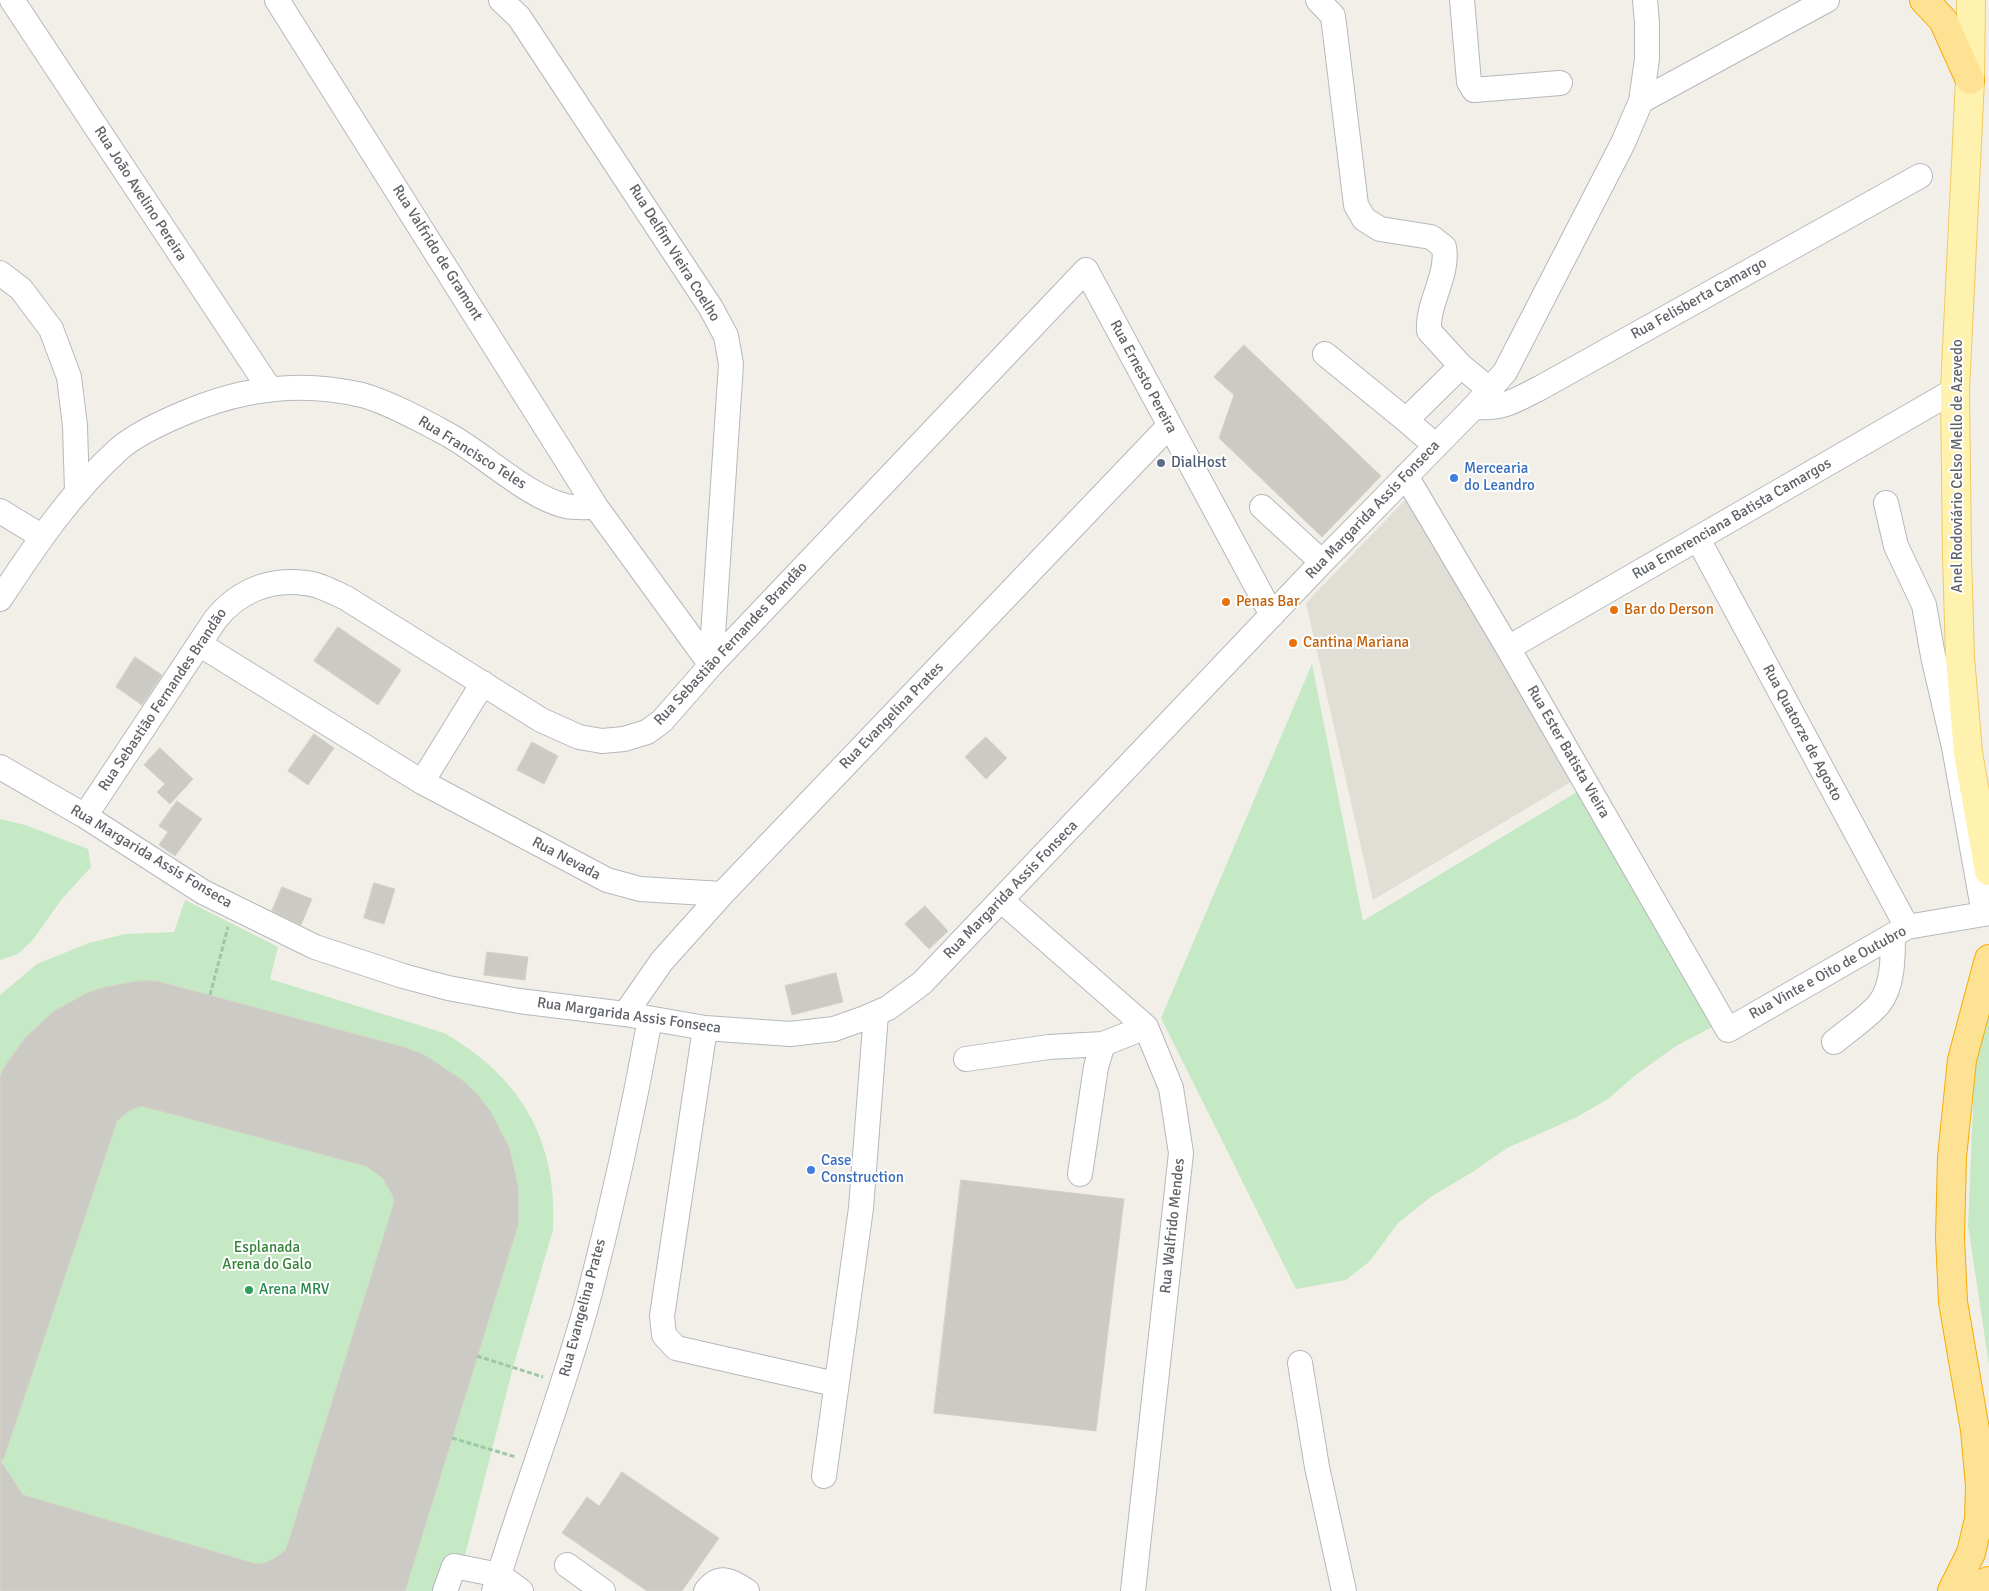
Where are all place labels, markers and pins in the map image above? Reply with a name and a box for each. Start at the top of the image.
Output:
place label: DialHost [1171,454,1227,472]
marker: DialHost [1155,457,1167,469]
place label: Mercearia do Leandro [1464,460,1535,495]
marker: Mercearia do Leandro [1448,472,1460,484]
place label: Penas Bar [1236,593,1299,611]
marker: Penas Bar [1220,596,1232,608]
place label: Bar do Derson [1624,601,1714,619]
marker: Bar do Derson [1608,604,1620,616]
place label: Cantina Mariana [1303,634,1409,652]
marker: Cantina Mariana [1287,637,1299,649]
place label: Case Construction [821,1152,904,1187]
marker: Case Construction [805,1164,817,1176]
place label: Arena MRV [259,1281,329,1299]
marker: Arena MRV [243,1284,255,1296]

